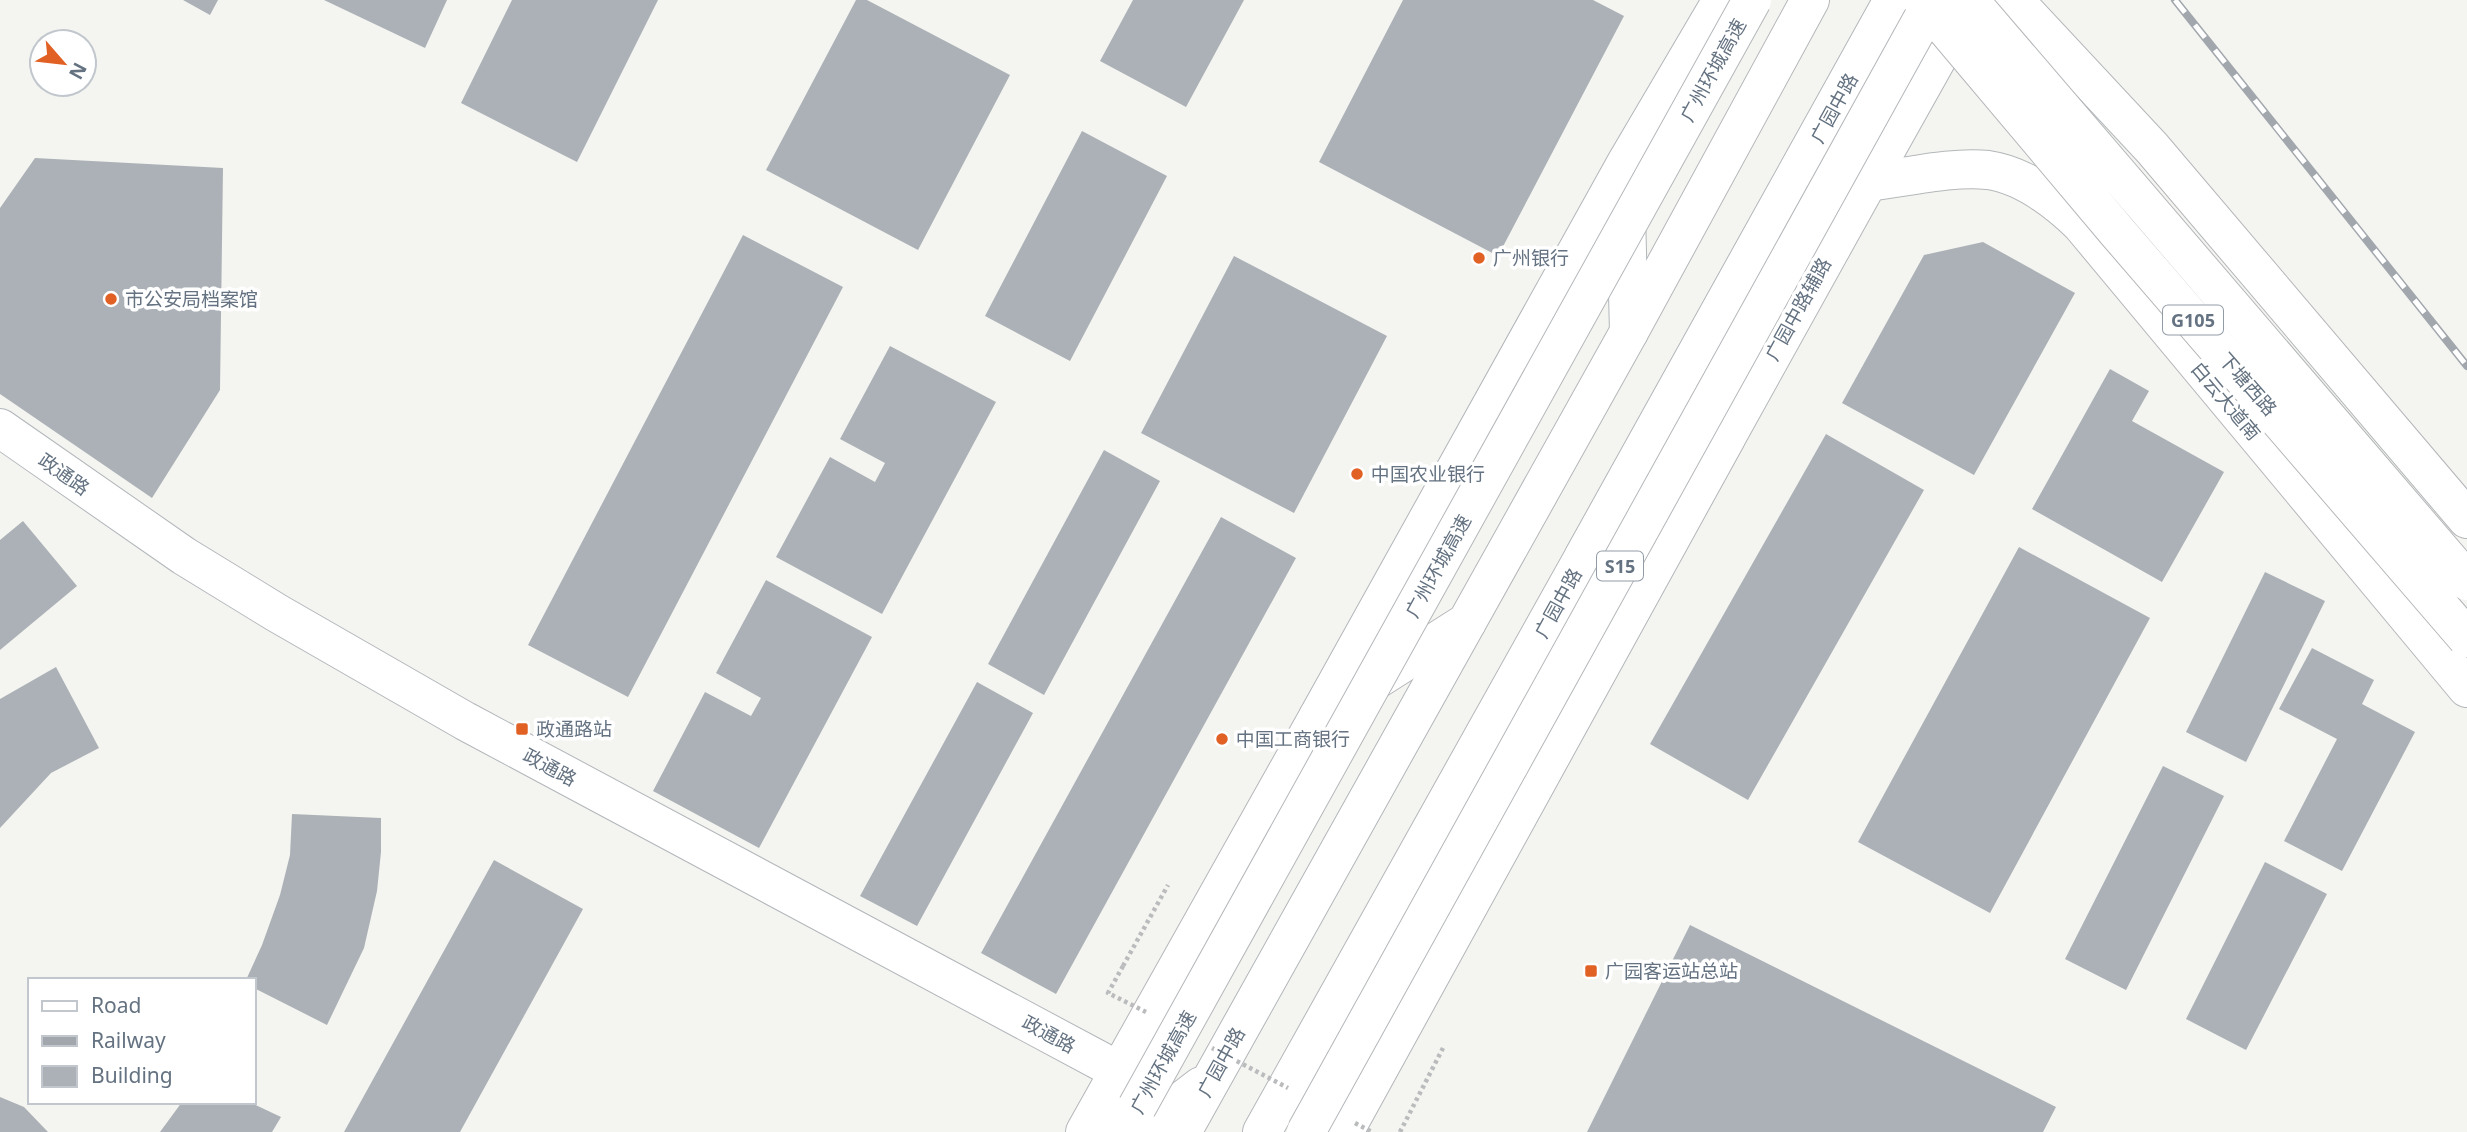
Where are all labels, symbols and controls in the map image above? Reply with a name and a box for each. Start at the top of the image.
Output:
street label: 广州环城高速 [1674,14,1752,126]
north arrow [28,28,98,98]
text: N [63,58,93,84]
street label: 广园中路 [1804,68,1864,148]
place label: 广州银行 [1493,245,1569,271]
marker: 广州银行 [1471,250,1487,266]
street label: 广园中路辅路 [1759,253,1837,365]
place label: 市公安局档案馆 [125,286,258,312]
marker: 市公安局档案馆 [103,291,119,307]
road number: G105 [2163,306,2223,334]
street label: 下塘西路 [2213,347,2283,421]
street label: 白云大道南 [2186,356,2266,446]
street label: 政通路 [33,447,95,501]
place label: 中国农业银行 [1371,461,1485,487]
marker: 中国农业银行 [1349,466,1365,482]
street label: 广州环城高速 [1399,510,1477,622]
road number: S15 [1597,552,1643,580]
street label: 广园中路 [1528,563,1588,643]
place label: 政通路站 [536,716,612,742]
marker: 政通路站 [514,721,530,737]
place label: 中国工商银行 [1236,726,1350,752]
marker: 中国工商银行 [1214,731,1230,747]
street label: 政通路 [519,742,581,792]
place label: 广园客运站总站 [1605,958,1738,984]
marker: 广园客运站总站 [1583,963,1599,979]
legend [28,978,256,1104]
text: Road [91,991,141,1019]
street label: 广州环城高速 [1124,1006,1202,1118]
street label: 政通路 [1018,1009,1080,1059]
street label: 广园中路 [1191,1022,1251,1102]
text: Railway [91,1026,166,1054]
text: Building [91,1061,173,1089]

